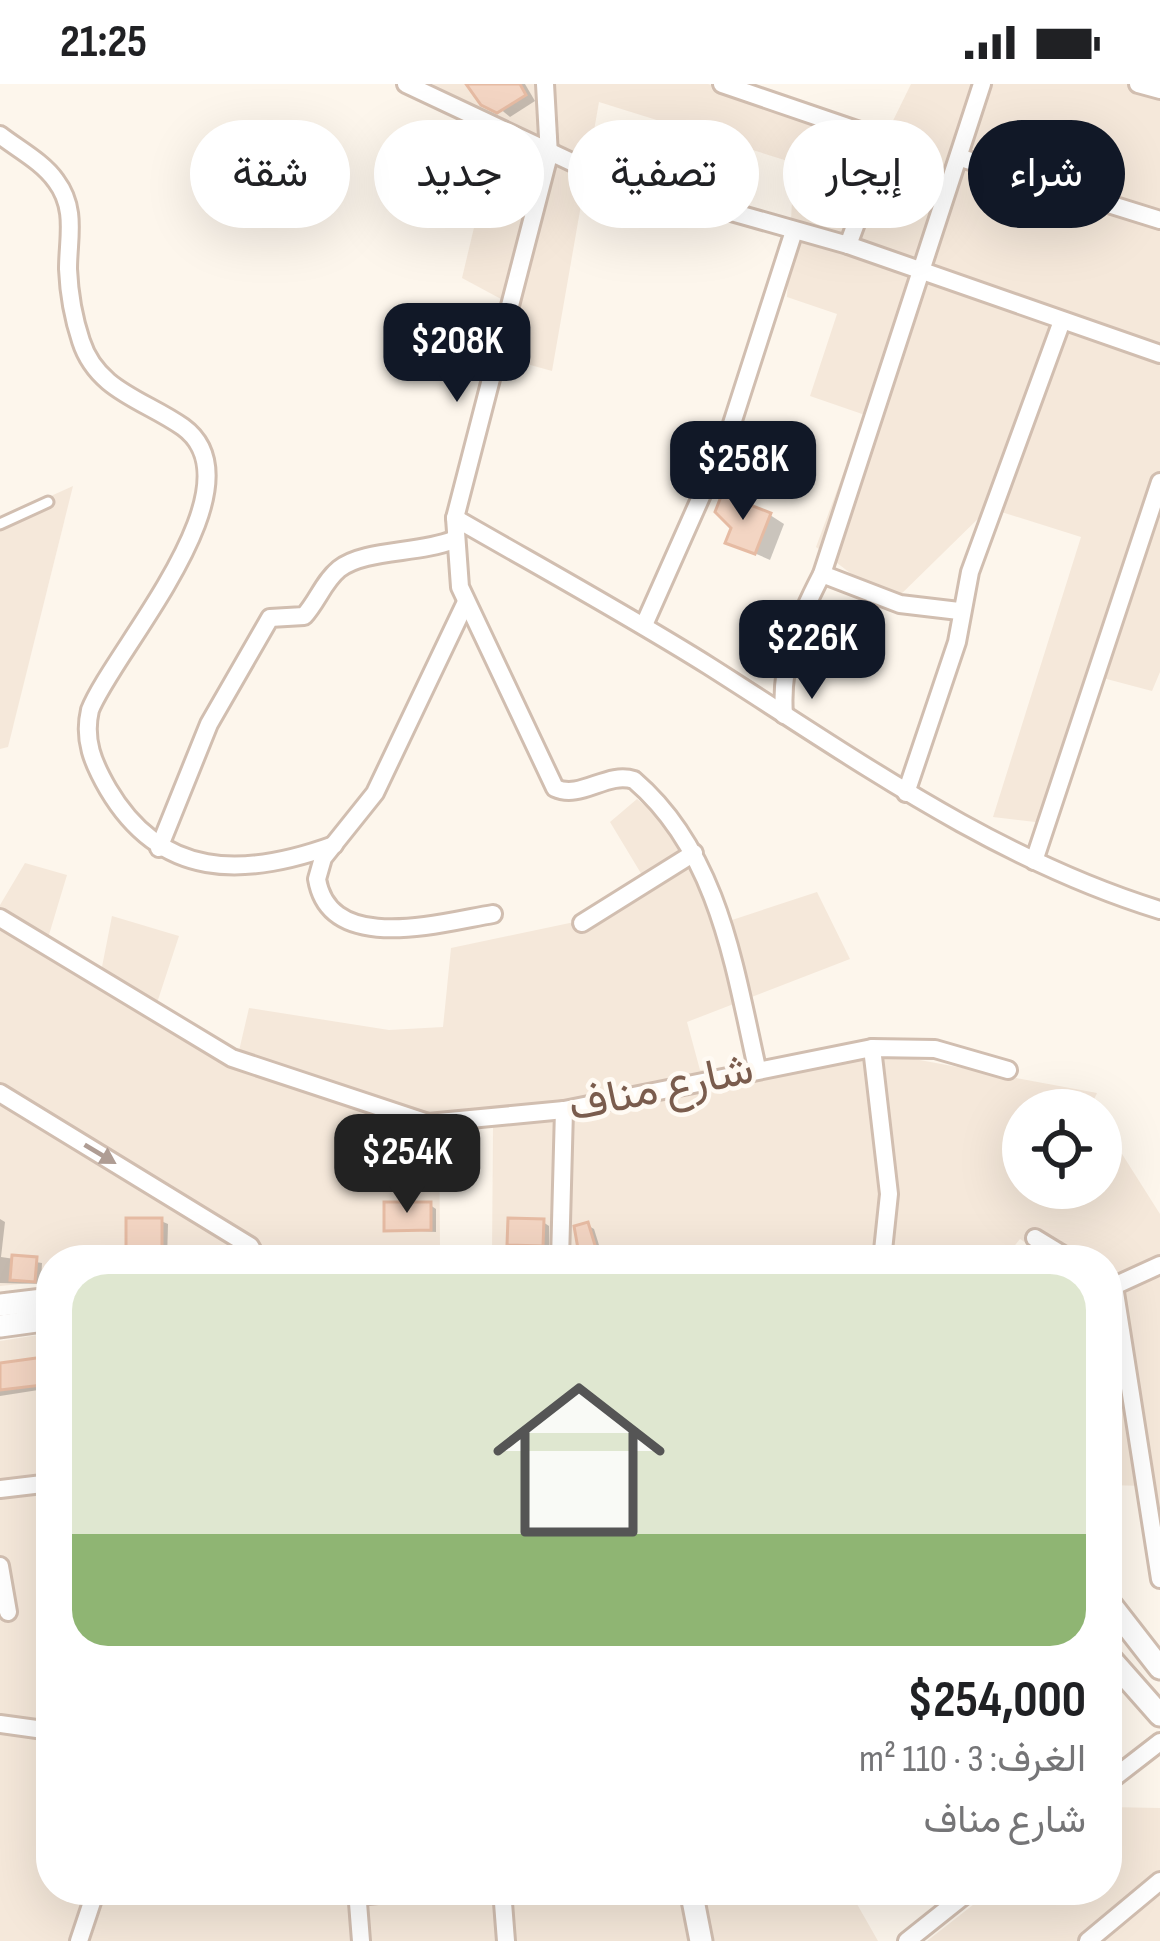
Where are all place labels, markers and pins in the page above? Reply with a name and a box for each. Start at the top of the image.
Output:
pin: $208K [373,303,541,405]
pin: $258K [659,421,827,523]
pin: $226K [728,600,896,702]
pin: $254K [323,1114,491,1216]

